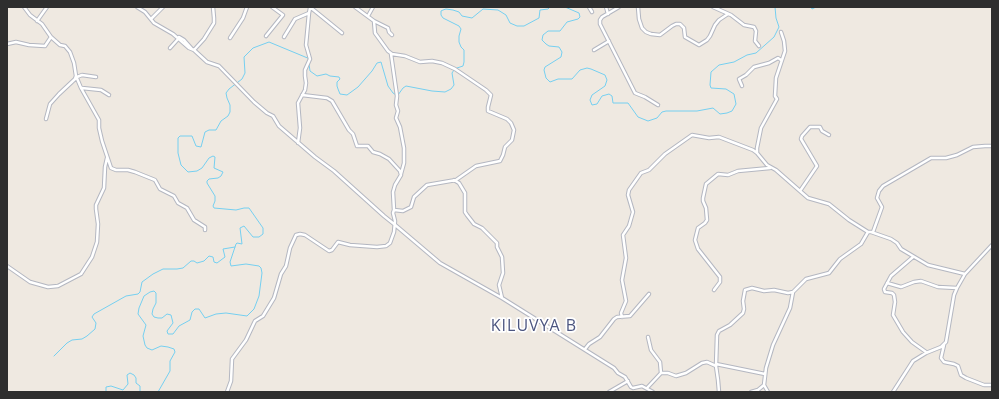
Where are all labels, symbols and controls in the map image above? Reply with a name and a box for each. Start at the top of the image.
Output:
district label: KILUVYA B [491,316,577,336]

